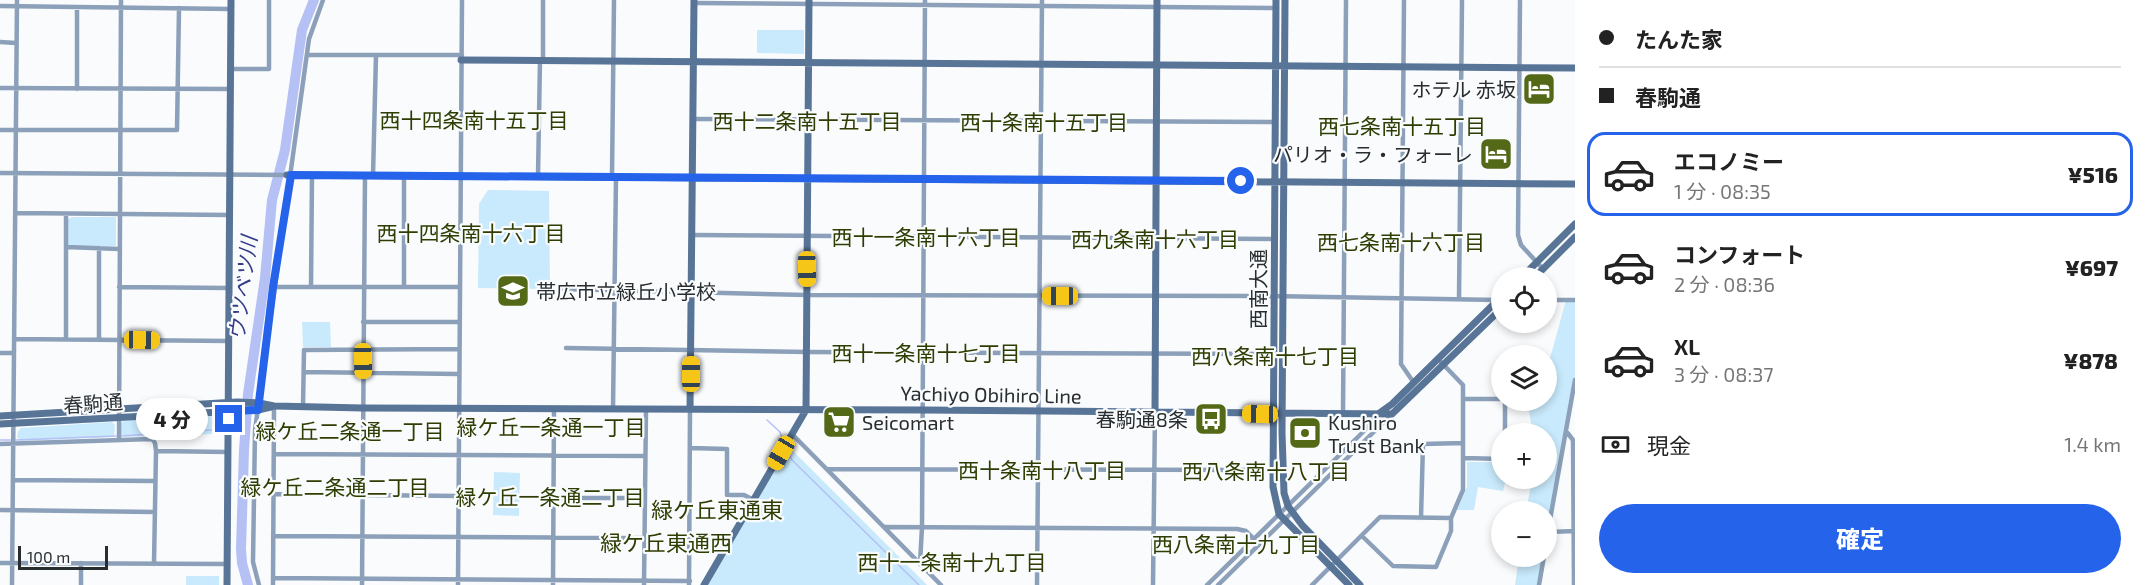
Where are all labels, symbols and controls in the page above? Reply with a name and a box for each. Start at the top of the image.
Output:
text: たんた家 [1635,26,1723,52]
hotel icon: ホテル 赤坂 [1521,71,1557,107]
place label: ホテル 赤坂 [1412,77,1516,101]
text: 春駒通 [1635,84,1701,110]
district label: 西十四条南十五丁目 [380,107,569,132]
district label: 西十二条南十五丁目 [713,108,902,133]
district label: 西十条南十五丁目 [960,109,1128,134]
district label: 西七条南十五丁目 [1318,113,1486,138]
hotel icon: パリオ・ラ・フォーレ [1478,136,1514,172]
place label: パリオ・ラ・フォーレ [1273,142,1473,166]
icon: car [1602,147,1656,201]
text: エコノミー [1674,148,1784,174]
text: ¥516 [2067,161,2118,187]
route start [1227,167,1254,194]
text: 1 分 · 08:35 [1674,179,1771,203]
district label: 西十四条南十六丁目 [377,220,566,245]
district label: 西十一条南十六丁目 [832,224,1021,249]
district label: 西九条南十六丁目 [1071,226,1239,251]
district label: 西七条南十六丁目 [1317,229,1485,254]
water label: ウツベツ川 [223,232,261,342]
icon: car [1602,240,1656,294]
text: コンフォート [1674,241,1805,267]
street label: 西南大通 [1246,249,1270,329]
car [798,251,816,287]
text: ¥697 [2065,254,2118,280]
map controls [1491,267,1557,567]
button: locate [1491,267,1557,333]
text: 2 分 · 08:36 [1674,272,1775,296]
school or university icon: 帯広市立緑丘小学校 [495,273,531,309]
place label: 帯広市立緑丘小学校 [536,279,716,303]
car [1042,287,1078,305]
car [124,331,160,349]
icon: car [1602,333,1656,387]
text: XL [1674,333,1700,359]
district label: 西十一条南十七丁目 [832,340,1021,365]
car [354,343,372,379]
district label: 西八条南十七丁目 [1191,343,1359,368]
button: layers [1491,345,1557,411]
text: ¥878 [2063,347,2118,373]
car [682,356,700,392]
text: 3 分 · 08:37 [1674,362,1774,386]
street label: Yachiyo Obihiro Line [900,380,1082,408]
street label: 春駒通 [62,389,124,417]
callout: 4 分 [136,398,208,440]
bus stop icon: 春駒通8条 [1193,401,1229,437]
supermarket icon: Seicomart [821,404,857,440]
route end [215,405,242,432]
car [1242,405,1278,423]
text: 4 分 [153,407,191,431]
place label: 春駒通8条 [1096,407,1188,431]
place label: Seicomart [862,410,954,434]
place label: Kushiro Trust Bank [1328,410,1425,457]
district label: 緑ケ丘一条通一丁目 [457,414,646,439]
bank icon: Kushiro Trust Bank [1287,415,1323,451]
district label: 緑ケ丘二条通一丁目 [256,418,445,443]
button: + [1491,423,1557,489]
icon: cash [1599,428,1632,461]
text: 現金 [1647,432,1691,458]
text: 1.4 km [2064,432,2121,456]
car [764,433,798,473]
district label: 西十条南十八丁目 [958,457,1126,482]
district label: 西八条南十八丁目 [1182,458,1350,483]
district label: 緑ケ丘二条通二丁目 [241,474,430,499]
district label: 緑ケ丘一条通二丁目 [456,484,645,509]
district label: 緑ケ丘東通東 [651,496,783,522]
button: − [1491,501,1557,567]
button: 確定 [1599,504,2121,573]
district label: 緑ケ丘東通西 [600,529,732,555]
district label: 西八条南十九丁目 [1152,531,1320,556]
scale bar [18,543,108,570]
text: 100 m [27,547,70,566]
district label: 西十一条南十九丁目 [858,549,1047,574]

